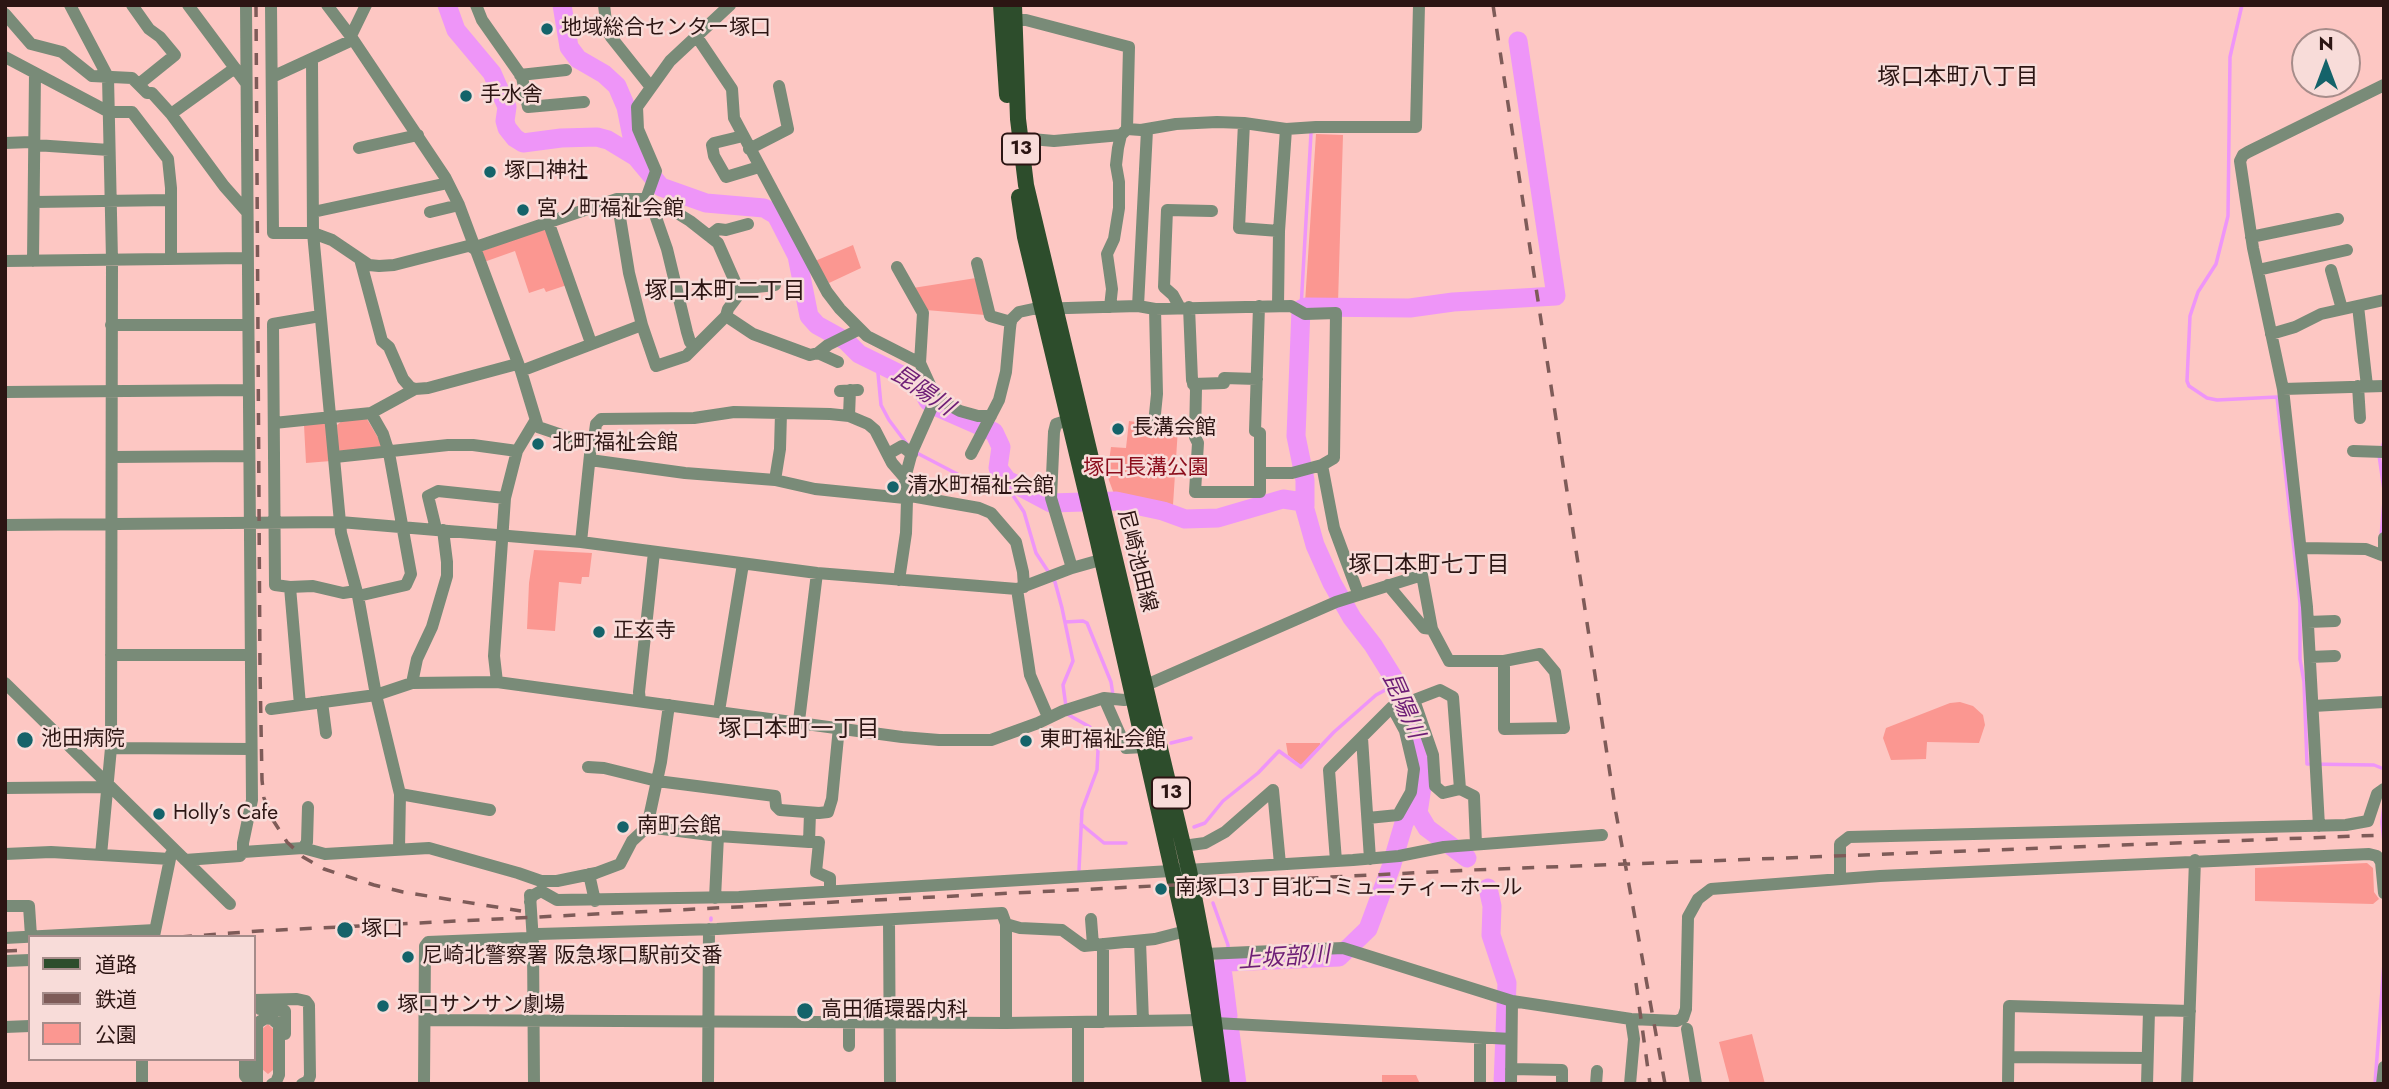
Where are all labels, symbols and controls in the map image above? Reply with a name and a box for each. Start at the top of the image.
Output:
place label: 地域総合センター塚口 [561,16,771,42]
marker: 地域総合センター塚口 [539,21,555,37]
north arrow [2291,28,2361,98]
text: N [2318,30,2334,57]
district label: 塚口本町八丁目 [1878,64,2038,92]
place label: 手水舎 [480,83,543,109]
marker: 手水舎 [458,88,474,104]
road number: 13 [1002,134,1040,164]
place label: 塚口神社 [504,159,588,185]
marker: 塚口神社 [482,164,498,180]
place label: 宮ノ町福祉会館 [537,197,684,223]
marker: 宮ノ町福祉会館 [515,202,531,218]
district label: 塚口本町二丁目 [645,278,805,306]
water label: 昆陽川 [886,361,958,423]
place label: 長溝会館 [1132,416,1216,442]
marker: 長溝会館 [1110,421,1126,437]
place label: 北町福祉会館 [552,431,678,457]
marker: 北町福祉会館 [530,436,546,452]
park label: 塚口長溝公園 [1083,456,1209,482]
place label: 清水町福祉会館 [907,474,1054,500]
marker: 清水町福祉会館 [885,479,901,495]
street label: 尼崎池田線 [1111,507,1161,615]
district label: 塚口本町七丁目 [1349,552,1509,580]
place label: 正玄寺 [613,619,676,645]
marker: 正玄寺 [591,624,607,640]
water label: 昆陽川 [1375,669,1429,743]
district label: 塚口本町一丁目 [719,716,879,744]
place label: 池田病院 [41,727,125,753]
place label: 東町福祉会館 [1040,728,1166,754]
marker: 池田病院 [15,730,35,750]
marker: 東町福祉会館 [1018,733,1034,749]
road number: 13 [1152,778,1190,808]
place label: Holly’s Cafe [173,801,278,827]
marker: Holly’s Cafe [151,806,167,822]
place label: 南町会館 [637,814,721,840]
marker: 南町会館 [615,819,631,835]
place label: 南塚口3丁目北コミュニティーホール [1175,876,1522,902]
marker: 南塚口3丁目北コミュニティーホール [1153,881,1169,897]
place label: 塚口 [361,917,403,943]
marker: 塚口 [335,920,355,940]
legend [28,935,256,1061]
water label: 上坂部川 [1237,942,1331,976]
place label: 尼崎北警察署 阪急塚口駅前交番 [422,944,722,970]
marker: 尼崎北警察署 阪急塚口駅前交番 [400,949,416,965]
text: 道路 [95,950,137,980]
text: 鉄道 [95,985,137,1015]
place label: 塚口サンサン劇場 [397,993,565,1019]
marker: 塚口サンサン劇場 [375,998,391,1014]
place label: 高田循環器内科 [821,998,968,1024]
marker: 高田循環器内科 [795,1001,815,1021]
text: 公園 [95,1020,137,1050]

